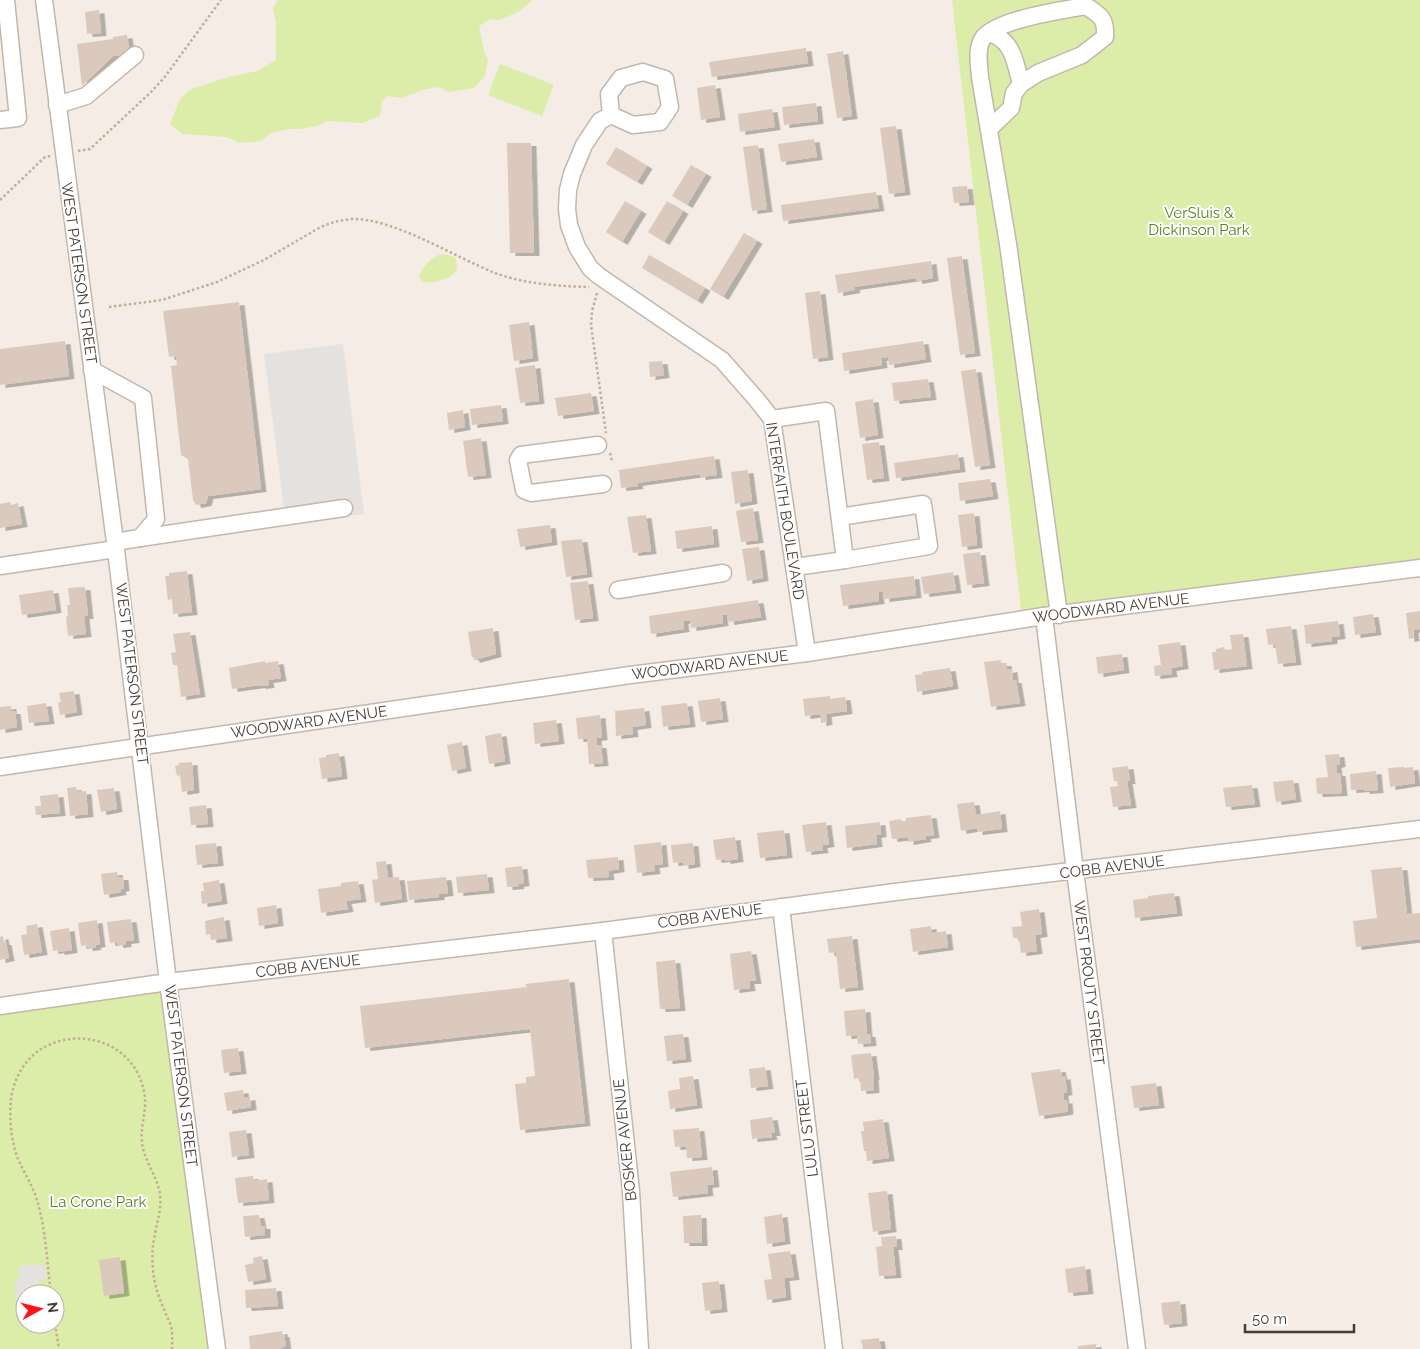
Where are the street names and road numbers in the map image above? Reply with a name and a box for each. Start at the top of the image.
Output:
street label: WEST PATERSON STREET [57,181,101,365]
street label: INTERFAITH BOULEVARD [762,421,808,601]
street label: WEST PATERSON STREET [112,582,152,766]
street label: WOODWARD AVENUE [1032,589,1190,627]
street label: WOODWARD AVENUE [631,646,789,684]
street label: WOODWARD AVENUE [230,702,388,742]
street label: COBB AVENUE [1059,852,1165,882]
street label: COBB AVENUE [657,900,763,932]
street label: WEST PROUTY STREET [1070,900,1108,1066]
street label: COBB AVENUE [255,951,361,981]
street label: WEST PATERSON STREET [161,984,201,1168]
street label: BOSKER AVENUE [610,1078,640,1202]
street label: LULU STREET [792,1078,822,1178]

